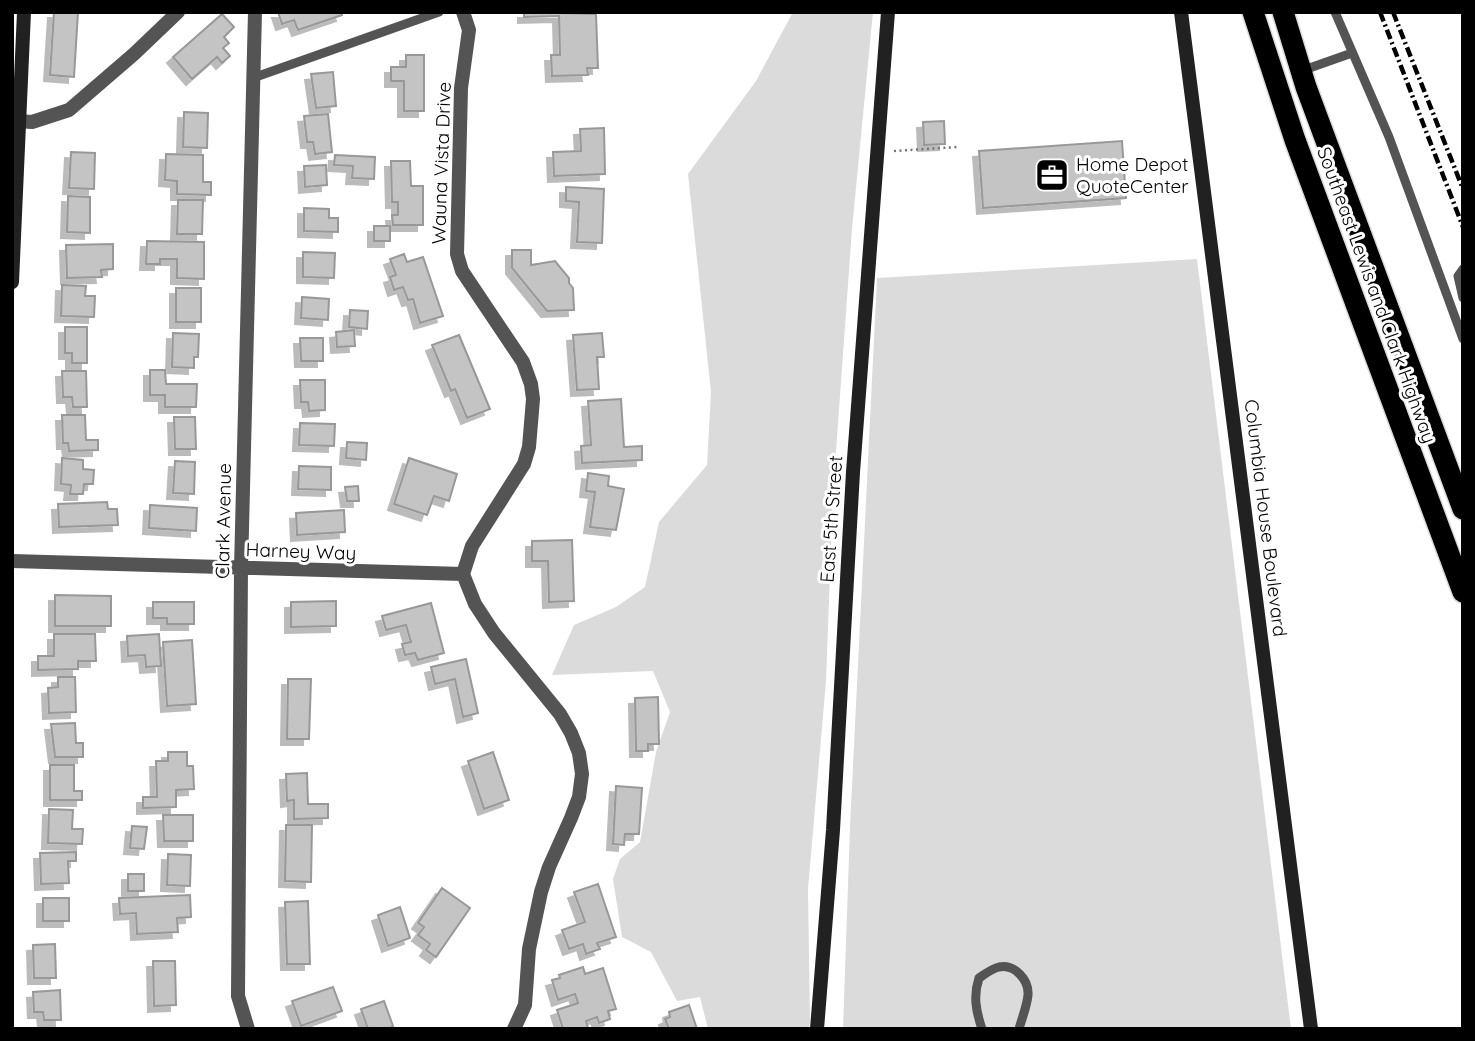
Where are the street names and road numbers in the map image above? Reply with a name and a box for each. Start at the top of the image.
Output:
street label: Wauna Vista Drive [426,81,456,245]
street label: Southeast Lewis and Clark Highway [1312,144,1442,446]
street label: Columbia House Boulevard [1240,398,1292,638]
street label: East 5th Street [815,455,847,583]
street label: Clark Avenue [210,463,236,579]
street label: Harney Way [245,537,357,565]

